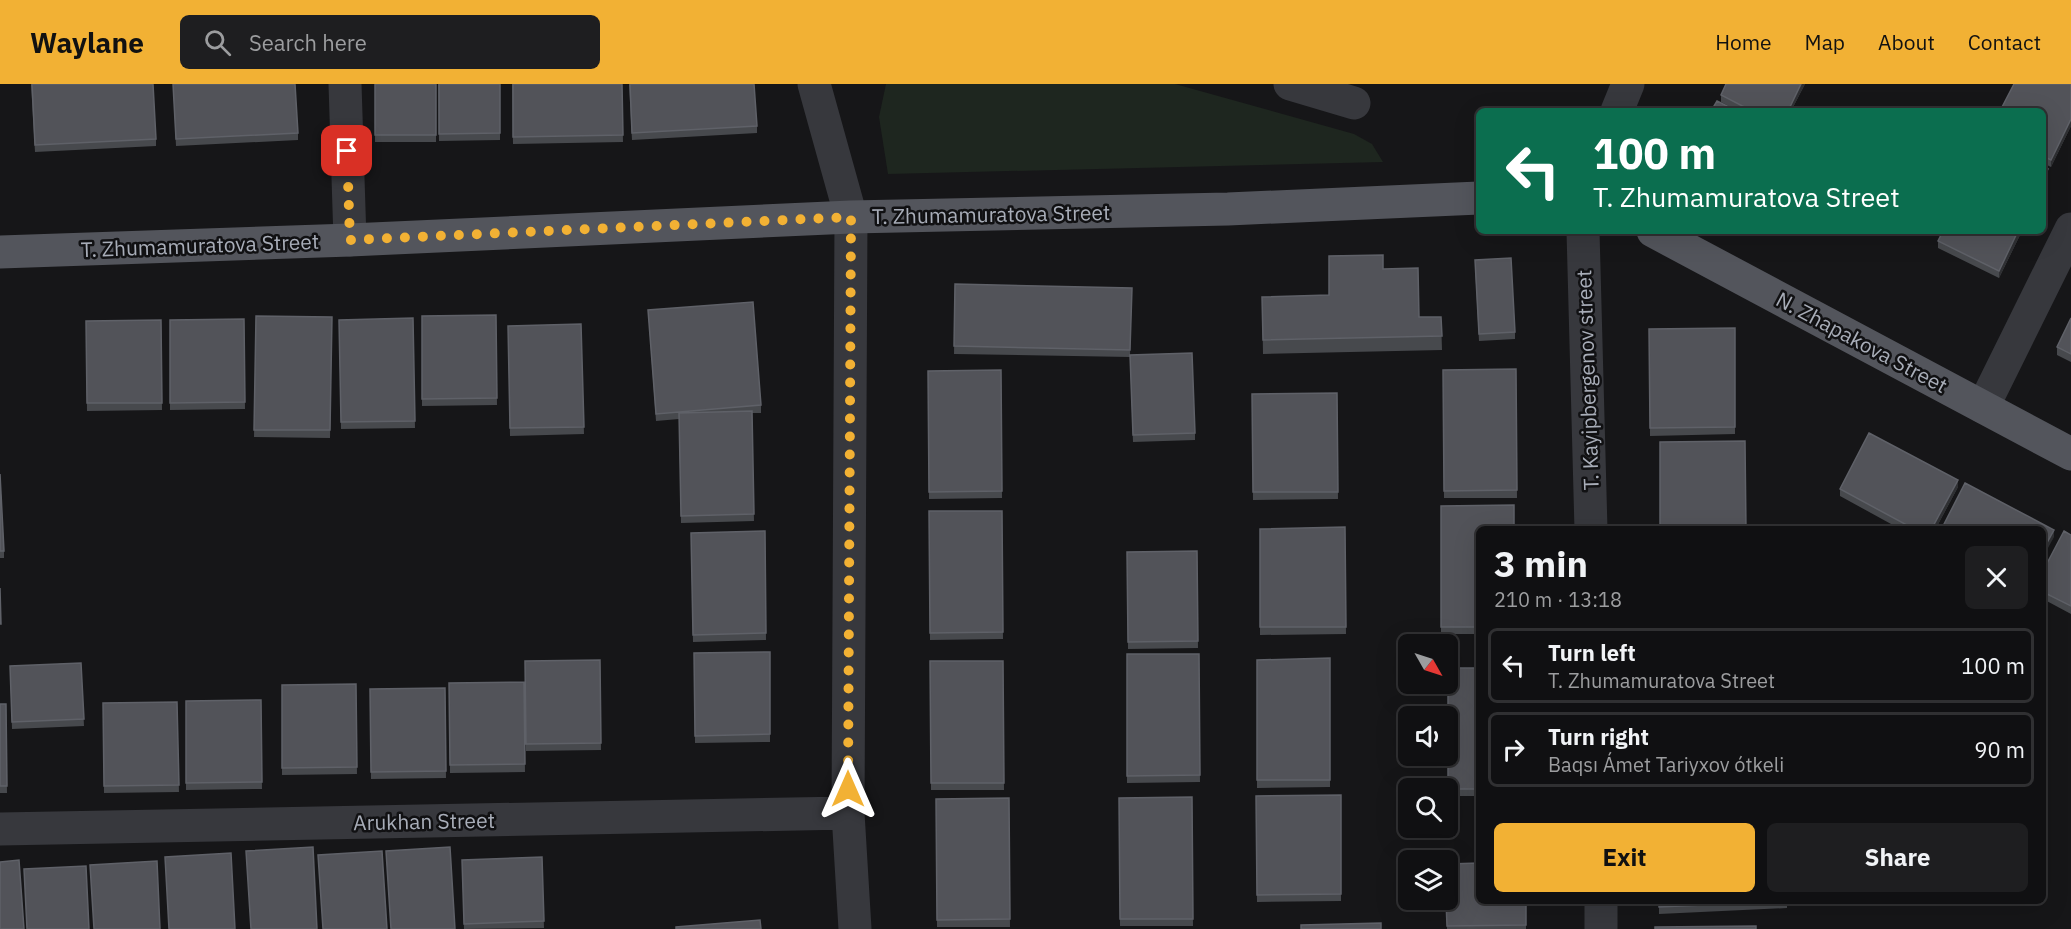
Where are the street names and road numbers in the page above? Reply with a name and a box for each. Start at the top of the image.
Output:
street label: T. Zhumamuratova Street [872,198,1110,230]
street label: T. Zhumamuratova Street [80,227,320,263]
street label: T. Kayipbergenov street [1569,269,1605,491]
street label: N. Zhapakova Street [1771,285,1953,399]
street label: Arukhan Street [353,806,495,836]

